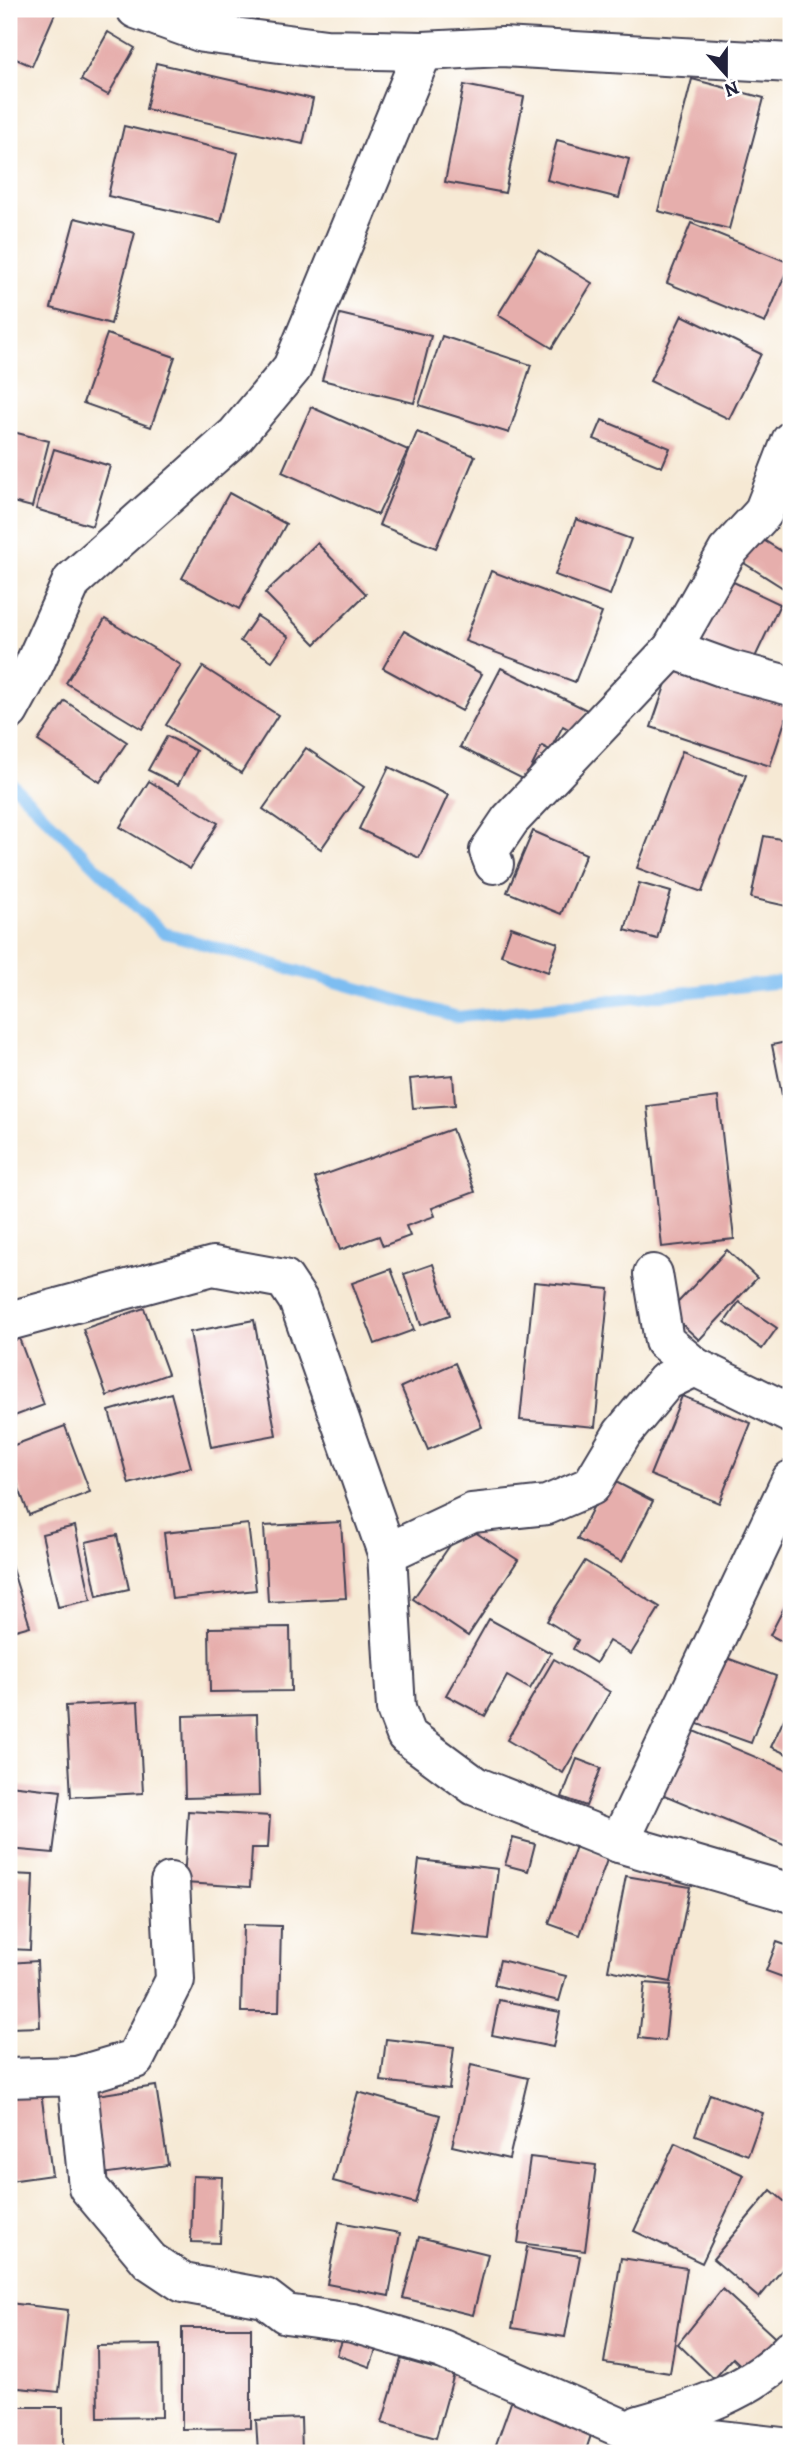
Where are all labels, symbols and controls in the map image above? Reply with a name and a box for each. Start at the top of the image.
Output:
north arrow [692,38,762,108]
text: N [720,74,743,104]

